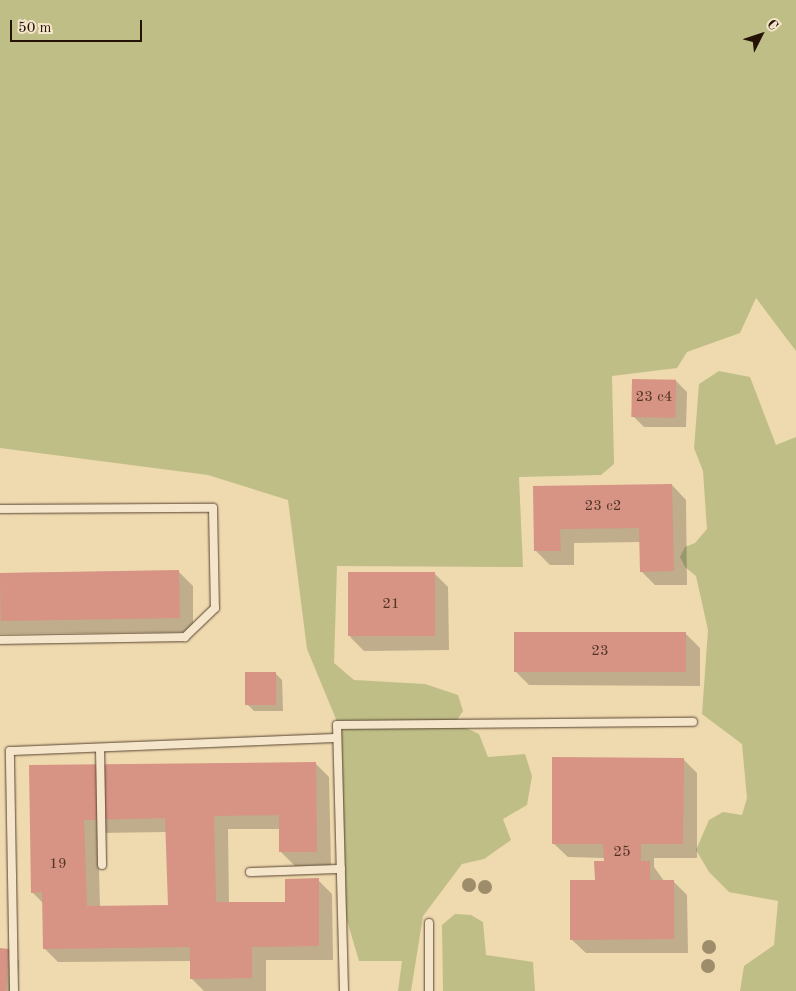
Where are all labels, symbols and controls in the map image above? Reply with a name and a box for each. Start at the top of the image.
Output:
scale bar [12,10,145,42]
north arrow [736,10,786,60]
text: С [764,17,781,33]
text: 50 m [18,21,52,36]
house number: 23 с4 [636,389,672,407]
house number: 23 с2 [585,498,621,516]
house number: 21 [382,596,400,614]
house number: 23 [591,643,609,661]
house number: 25 [613,844,631,862]
house number: 19 [49,856,67,874]

